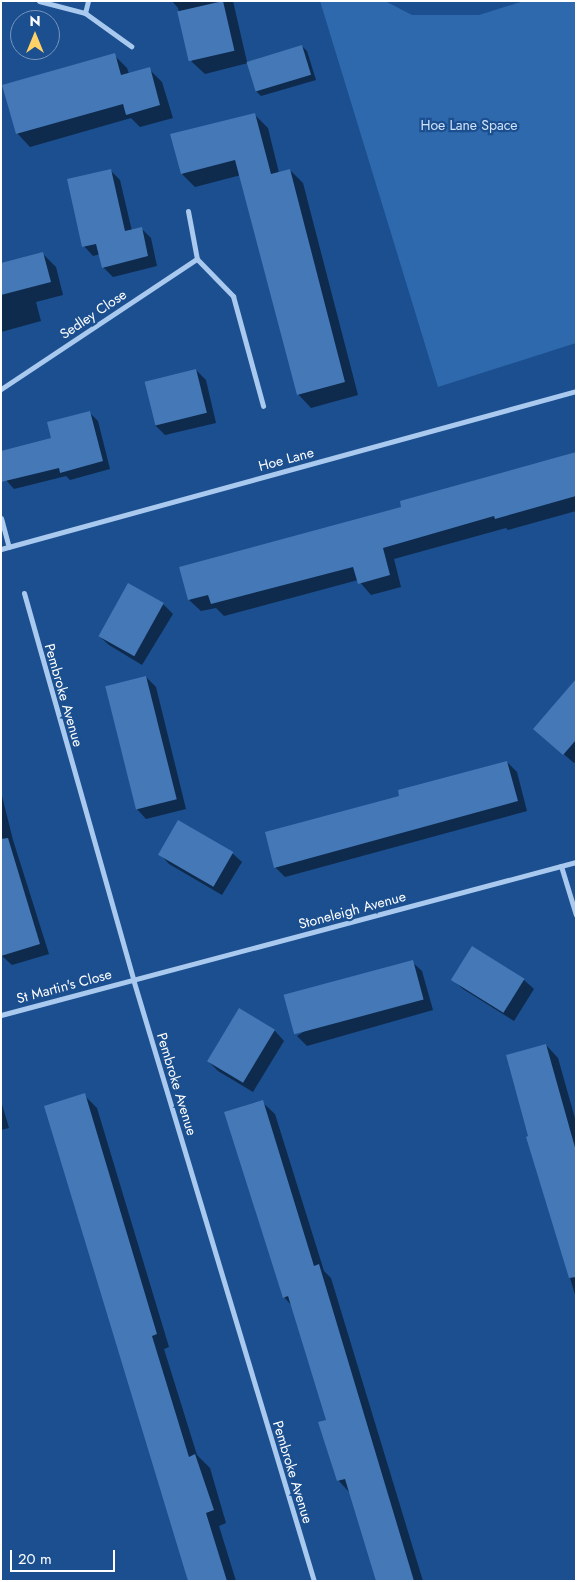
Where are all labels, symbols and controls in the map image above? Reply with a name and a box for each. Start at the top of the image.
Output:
north arrow [10,10,60,60]
text: N [29,11,41,31]
park label: Hoe Lane Space [420,117,518,133]
street label: Sedley Close [56,286,130,342]
street label: Hoe Lane [256,444,316,474]
street label: Pembroke Avenue [41,641,87,749]
street label: Stoneleigh Avenue [296,888,408,932]
street label: St Martin's Close [15,965,113,1007]
street label: Pembroke Avenue [153,1031,201,1137]
street label: Pembroke Avenue [269,1419,317,1525]
scale bar [12,1540,118,1572]
text: 20 m [18,1548,52,1570]

